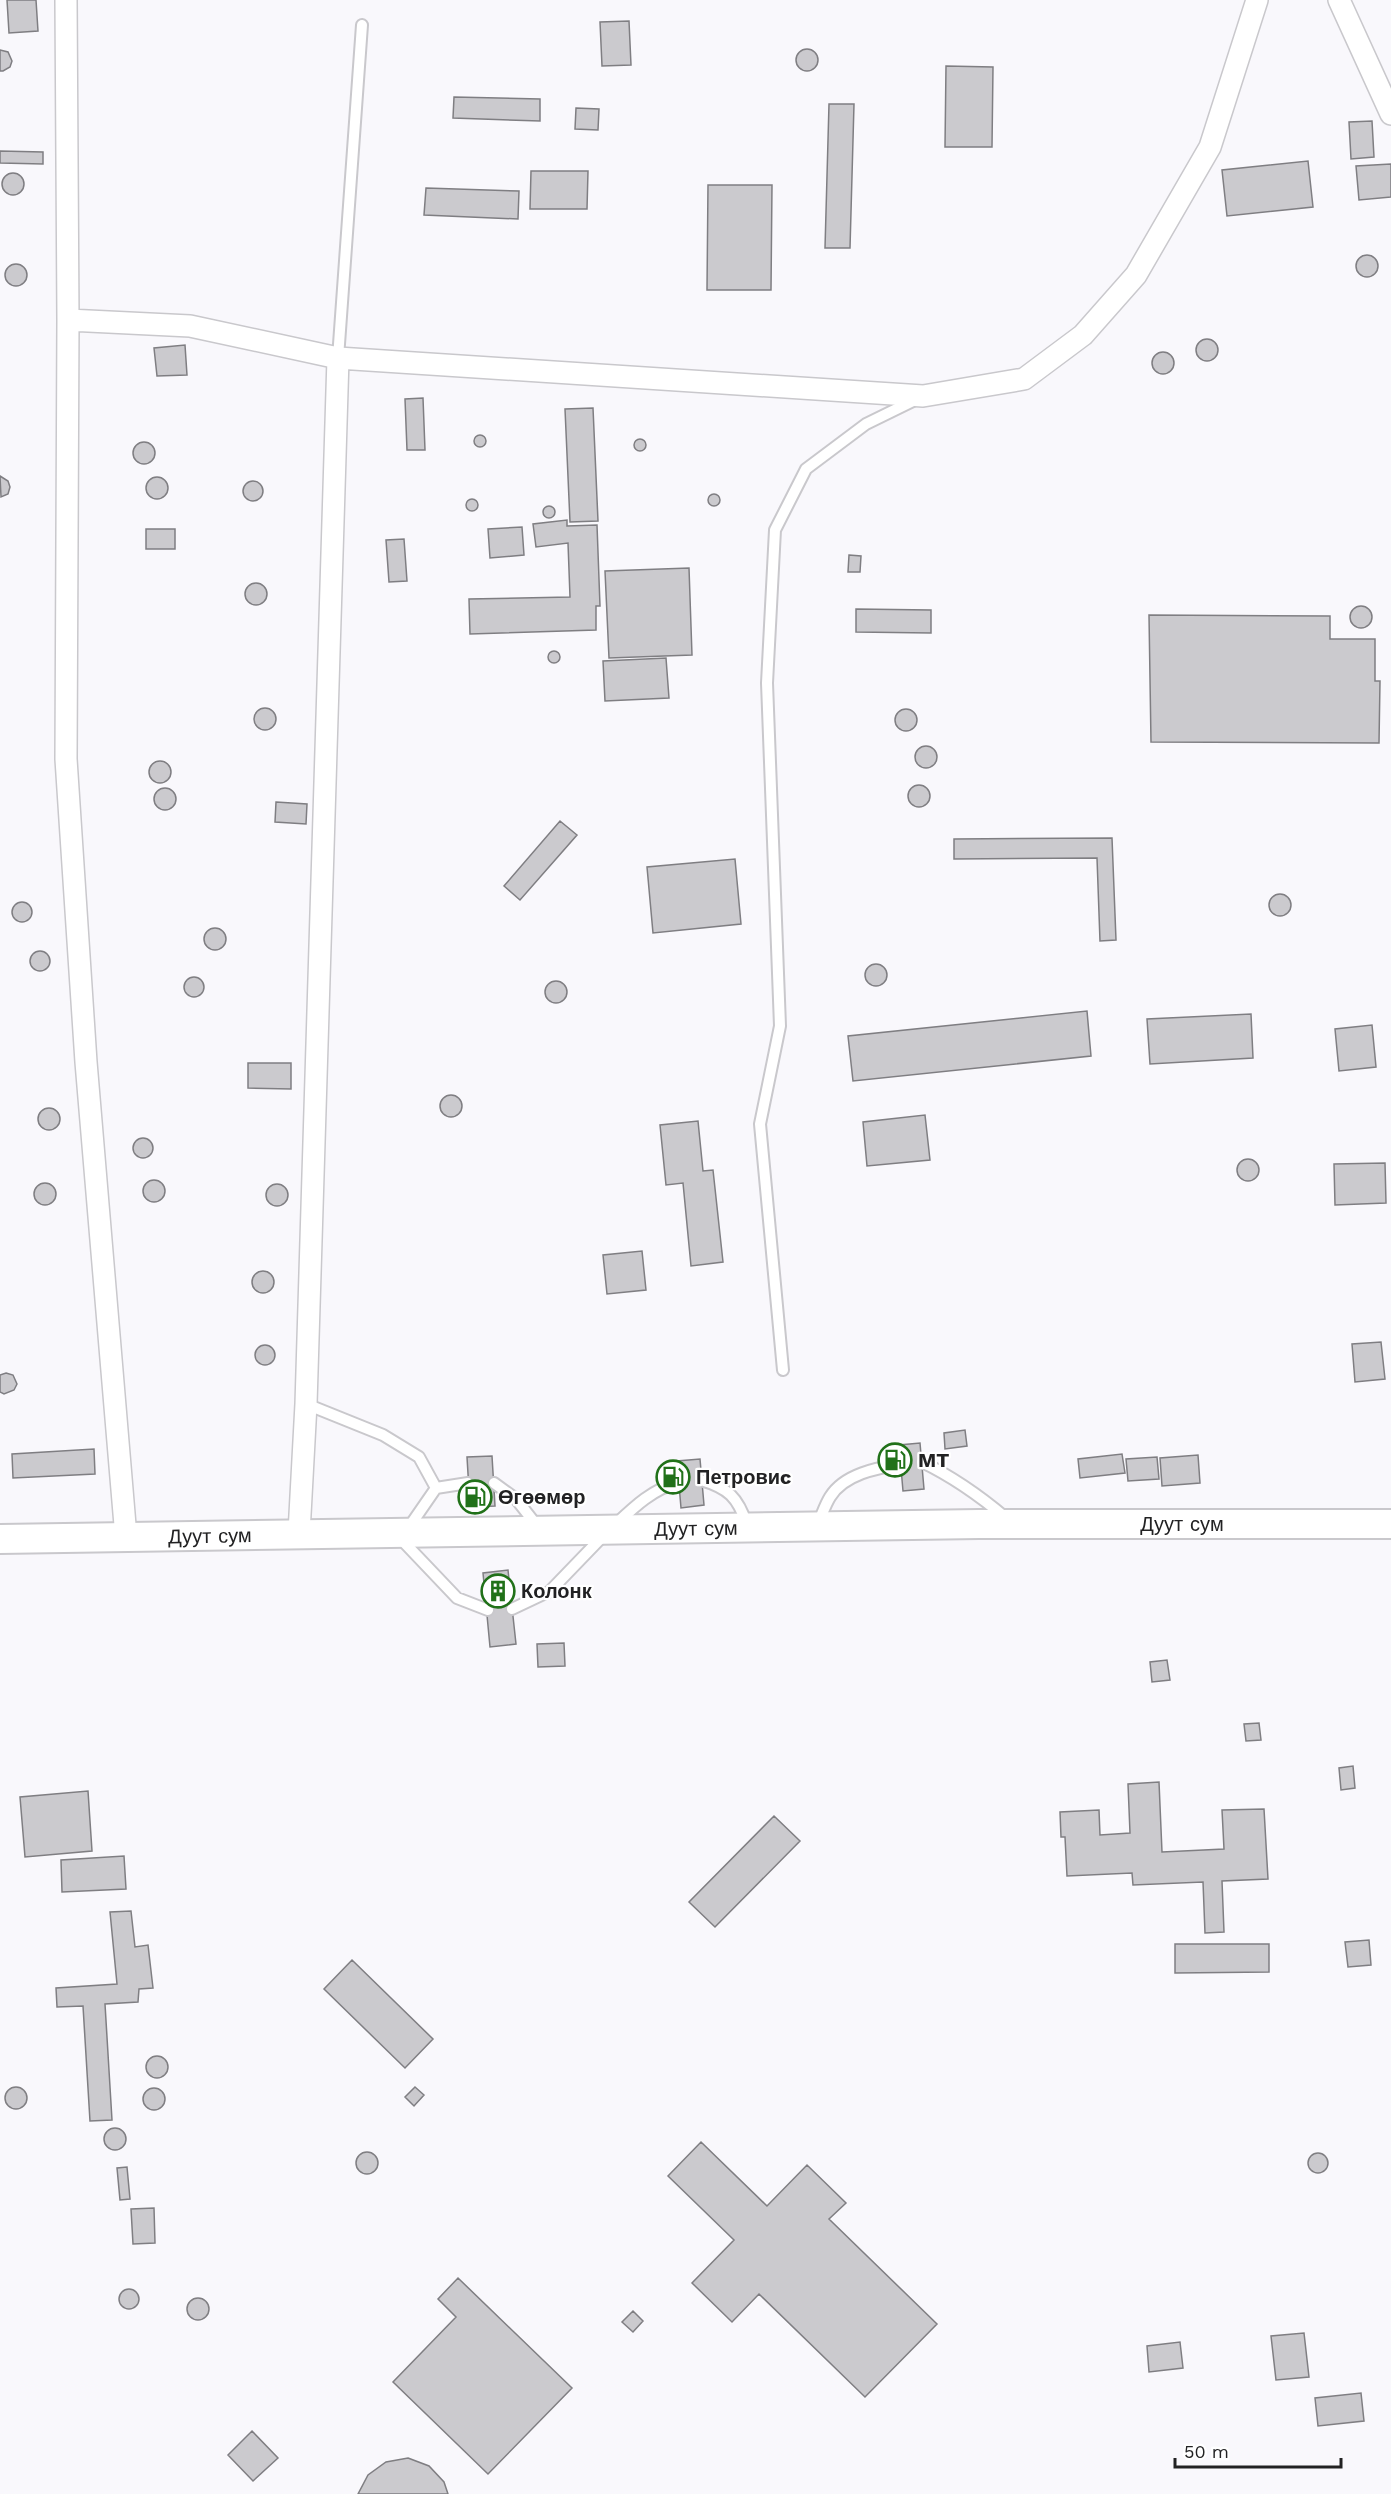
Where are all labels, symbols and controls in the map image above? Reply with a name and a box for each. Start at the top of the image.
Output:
fuel station icon: MT [877,1442,913,1478]
place label: MT [918,1448,949,1472]
fuel station icon: Петровиc [655,1459,691,1495]
place label: Петровиc [696,1465,791,1489]
fuel station icon: Өгөөмөр [457,1479,493,1515]
place label: Өгөөмөр [498,1485,586,1509]
street label: Дуут сум [1140,1512,1224,1536]
street label: Дуут сум [654,1516,738,1541]
street label: Дуут сум [168,1523,252,1548]
building icon: Колонк [480,1573,516,1609]
place label: Колонк [521,1579,593,1603]
scale bar [1175,2431,1342,2469]
text: 50 m [1184,2441,1229,2462]

